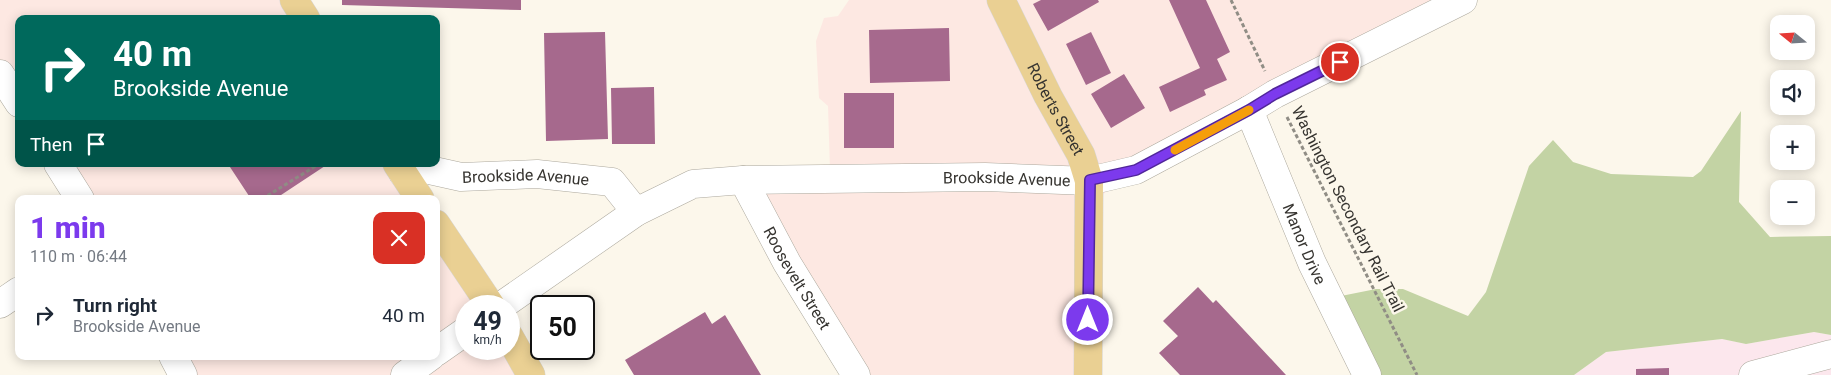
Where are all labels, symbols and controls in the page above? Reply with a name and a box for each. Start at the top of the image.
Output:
north arrow [1770,15,1815,60]
map controls [1770,15,1815,225]
text: 40 m [113,34,192,75]
icon: right [30,35,95,100]
pin [1319,41,1361,83]
icon: arrive [1326,48,1354,76]
street label: Roberts Street [1024,60,1089,158]
button: sound [1770,70,1815,115]
text: Brookside Avenue [113,76,288,101]
street label: Washington Secondary Rail Trail [1288,103,1408,315]
button: + [1770,125,1815,170]
icon: arrive [82,130,110,158]
text: Then [30,133,72,156]
street label: Brookside Avenue [462,165,590,189]
street label: Brookside Avenue [943,167,1071,190]
button: − [1770,180,1815,225]
street label: Manor Drive [1279,201,1330,287]
text: 1 min [30,210,106,245]
button: close [373,212,425,264]
street label: Roosevelt Street [760,223,835,333]
text: 110 m · 06:44 [30,247,127,266]
position arrow [1061,293,1113,345]
text: Turn right [73,294,157,317]
speed limit sign: 50 [530,295,595,360]
icon: right [30,301,58,329]
text: 40 m [382,304,425,327]
text: 49 [473,307,502,336]
text: Brookside Avenue [73,317,201,336]
text: km/h [473,333,502,347]

